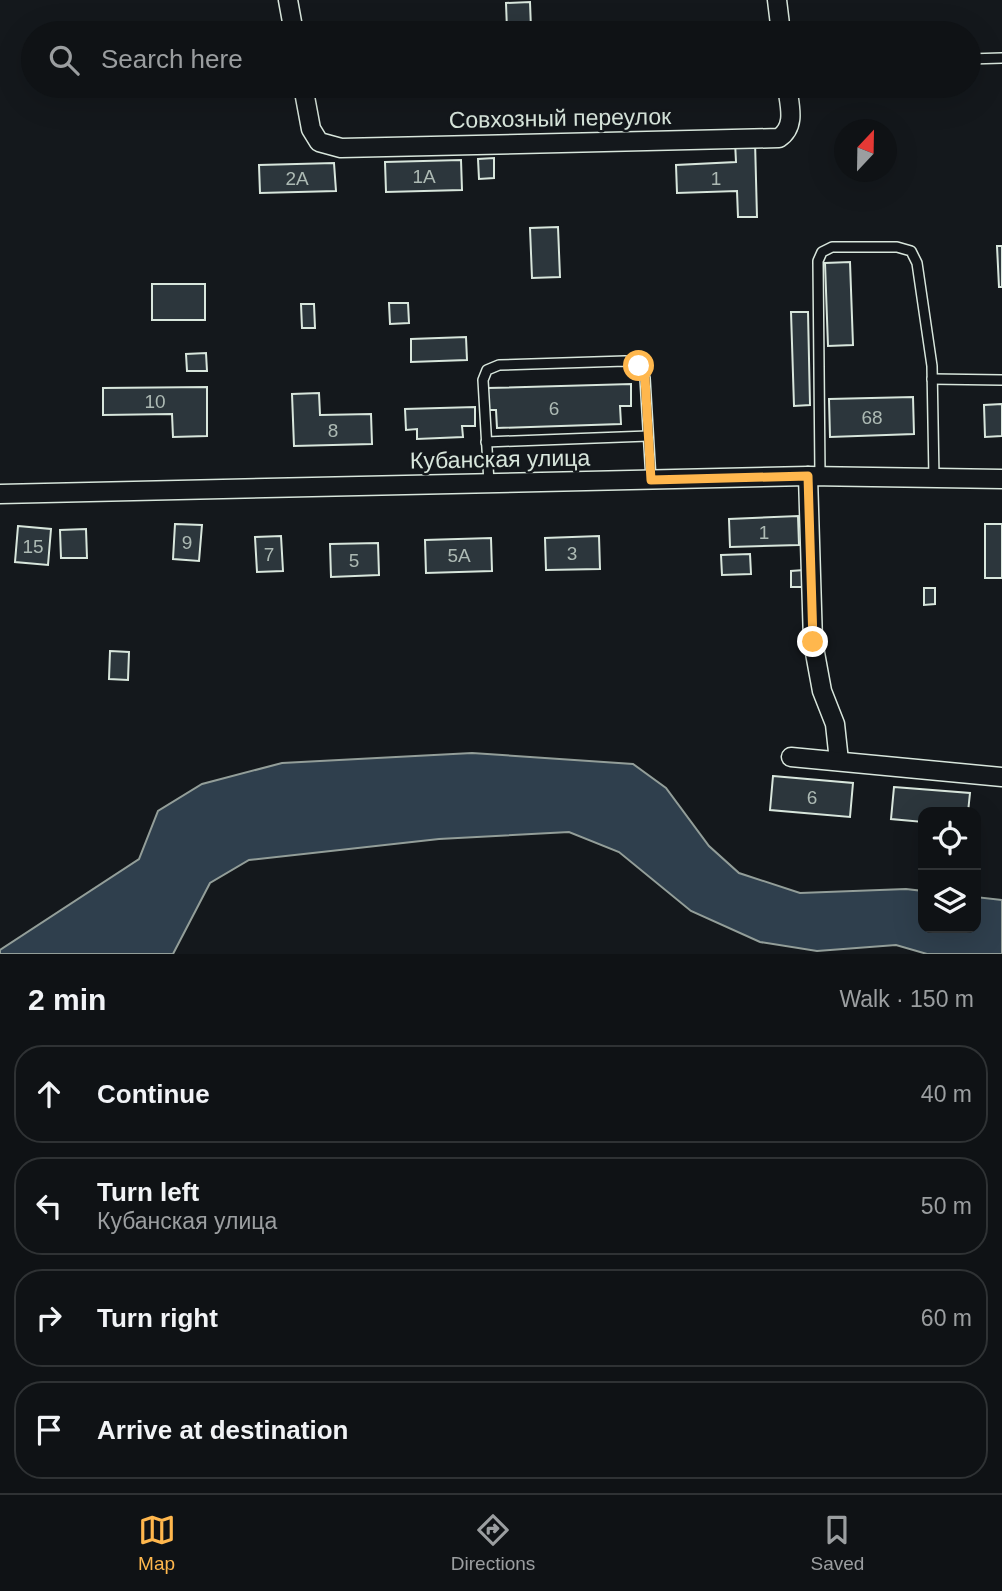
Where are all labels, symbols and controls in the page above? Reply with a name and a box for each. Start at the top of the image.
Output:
search box [21,21,981,98]
icon: search [45,41,83,79]
text: Search here [101,44,243,74]
street label: Совхозный переулок [449,103,672,133]
north arrow [834,119,897,182]
house number: 1А [412,166,436,187]
house number: 2А [285,168,309,189]
house number: 1 [711,168,721,189]
route start [623,350,654,381]
house number: 10 [144,391,166,412]
house number: 6 [549,398,559,419]
house number: 68 [861,407,883,428]
house number: 8 [328,420,338,441]
street label: Кубанская улица [410,444,591,474]
house number: 1 [759,522,769,543]
house number: 9 [182,532,192,553]
house number: 15 [22,536,44,557]
house number: 3 [567,543,577,564]
house number: 7 [264,544,274,565]
house number: 5А [447,545,471,566]
house number: 5 [349,550,359,571]
route end [797,626,828,657]
house number: 6 [807,787,817,808]
map controls [918,807,981,933]
button: locate [918,807,981,870]
button: layers [918,870,981,933]
text: 2 min [28,983,106,1016]
text: Walk · 150 m [839,986,974,1012]
icon: ahead [30,1075,68,1113]
text: Continue [97,1079,210,1109]
text: 40 m [921,1081,972,1107]
text: Turn left [97,1177,199,1207]
icon: left [30,1187,68,1225]
text: 50 m [921,1193,972,1219]
text: Кубанская улица [97,1208,277,1234]
icon: right [30,1299,68,1337]
text: Turn right [97,1303,218,1333]
text: 60 m [921,1305,972,1331]
icon: arrive [30,1411,68,1449]
text: Arrive at destination [97,1415,348,1445]
tab: Map [138,1511,176,1575]
tab: Directions [451,1511,535,1575]
tab: Saved [810,1511,864,1575]

